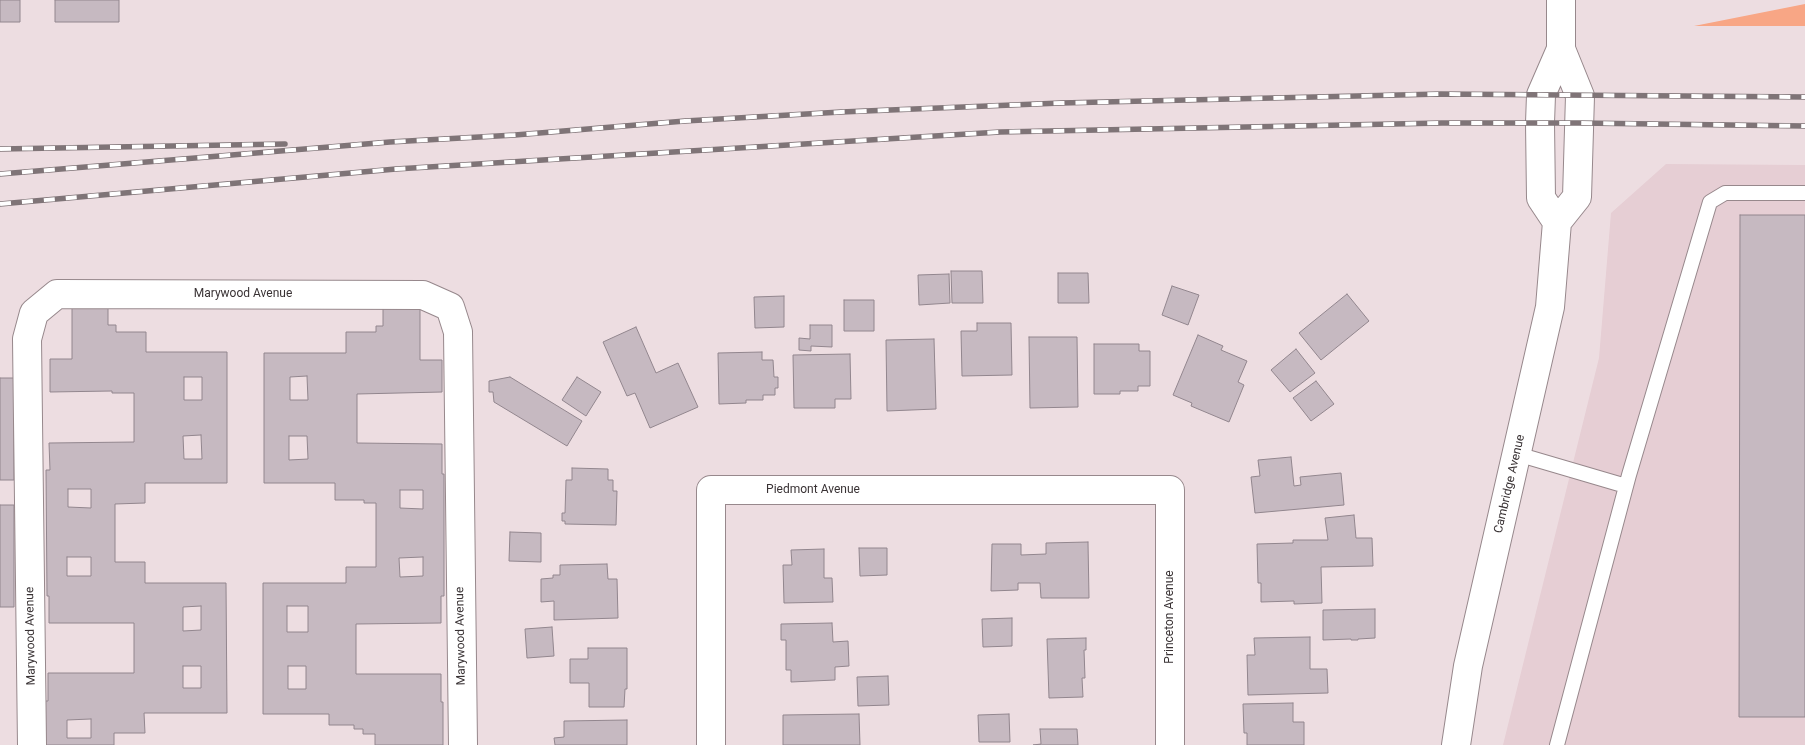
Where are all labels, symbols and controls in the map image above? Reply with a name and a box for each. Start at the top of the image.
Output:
street label: Marywood Avenue [194,287,292,301]
street label: Cambridge Avenue [1492,433,1528,535]
street label: Piedmont Avenue [766,483,860,497]
street label: Princeton Avenue [1163,570,1177,664]
street label: Marywood Avenue [23,587,39,685]
street label: Marywood Avenue [453,587,469,685]

